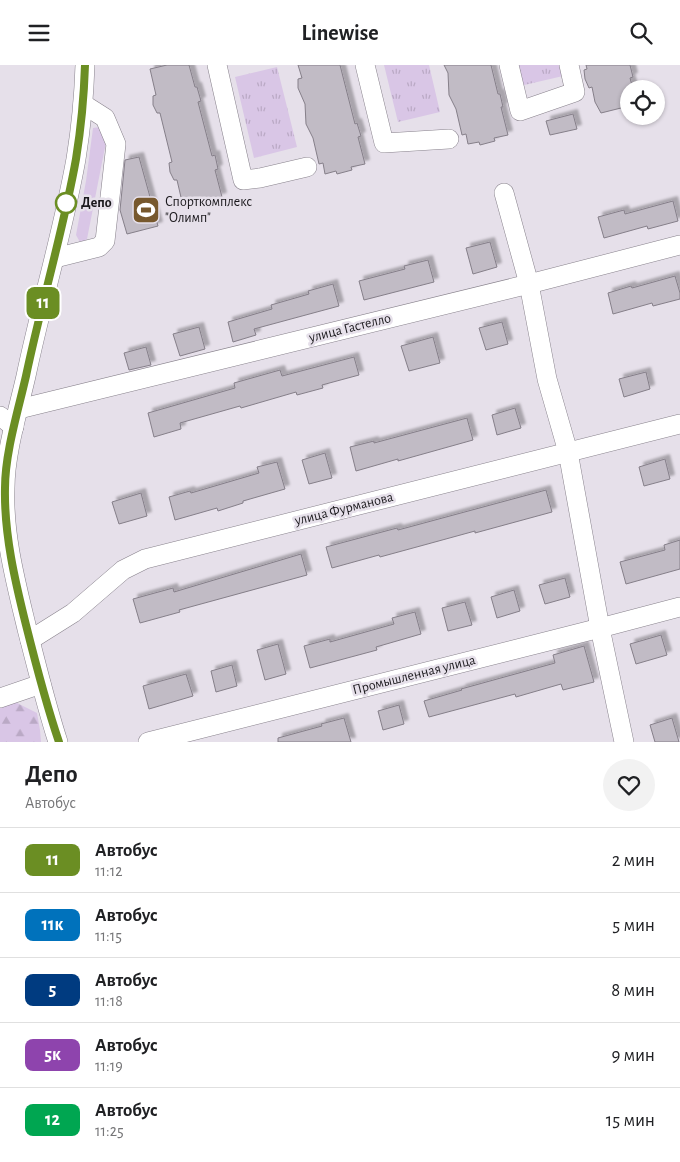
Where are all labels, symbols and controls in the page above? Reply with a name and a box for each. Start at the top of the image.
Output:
icon: menu [25,19,53,47]
icon: search [627,19,655,47]
text: Linewise [301,22,379,44]
map controls [620,80,665,125]
button: locate [620,80,665,125]
marker: Депо [55,192,77,214]
sports icon: Спорткомплекс "Олимп" [131,195,161,225]
place label: Спорткомплекс "Олимп" [165,195,252,225]
place label: Депо [81,196,112,210]
line badge: 11 [20,287,66,319]
text: 11 [37,294,49,312]
street label: улица Гастелло [307,311,393,345]
street label: улица Фурманова [292,490,395,528]
street label: Промышленная улица [351,653,477,697]
button: heart [603,759,655,811]
text: Депо [25,763,78,787]
text: Автобус [25,795,76,811]
text: Автобус [95,841,158,860]
text: 11 [46,851,59,869]
text: 2 мин [612,851,655,870]
text: 11:12 [95,863,122,879]
text: Автобус [95,906,158,925]
text: 11к [42,916,63,934]
text: 5 мин [612,916,655,935]
text: 11:15 [95,928,122,944]
text: Автобус [95,971,158,990]
text: 5 [49,981,56,999]
text: 8 мин [611,981,655,1000]
text: 11:18 [95,993,123,1009]
text: Автобус [95,1036,158,1055]
text: 5к [44,1046,61,1064]
text: 9 мин [611,1046,655,1065]
text: 11:19 [95,1058,123,1074]
text: Автобус [95,1101,158,1120]
text: 12 [45,1111,60,1129]
text: 15 мин [606,1111,655,1130]
text: 11:25 [95,1123,124,1139]

